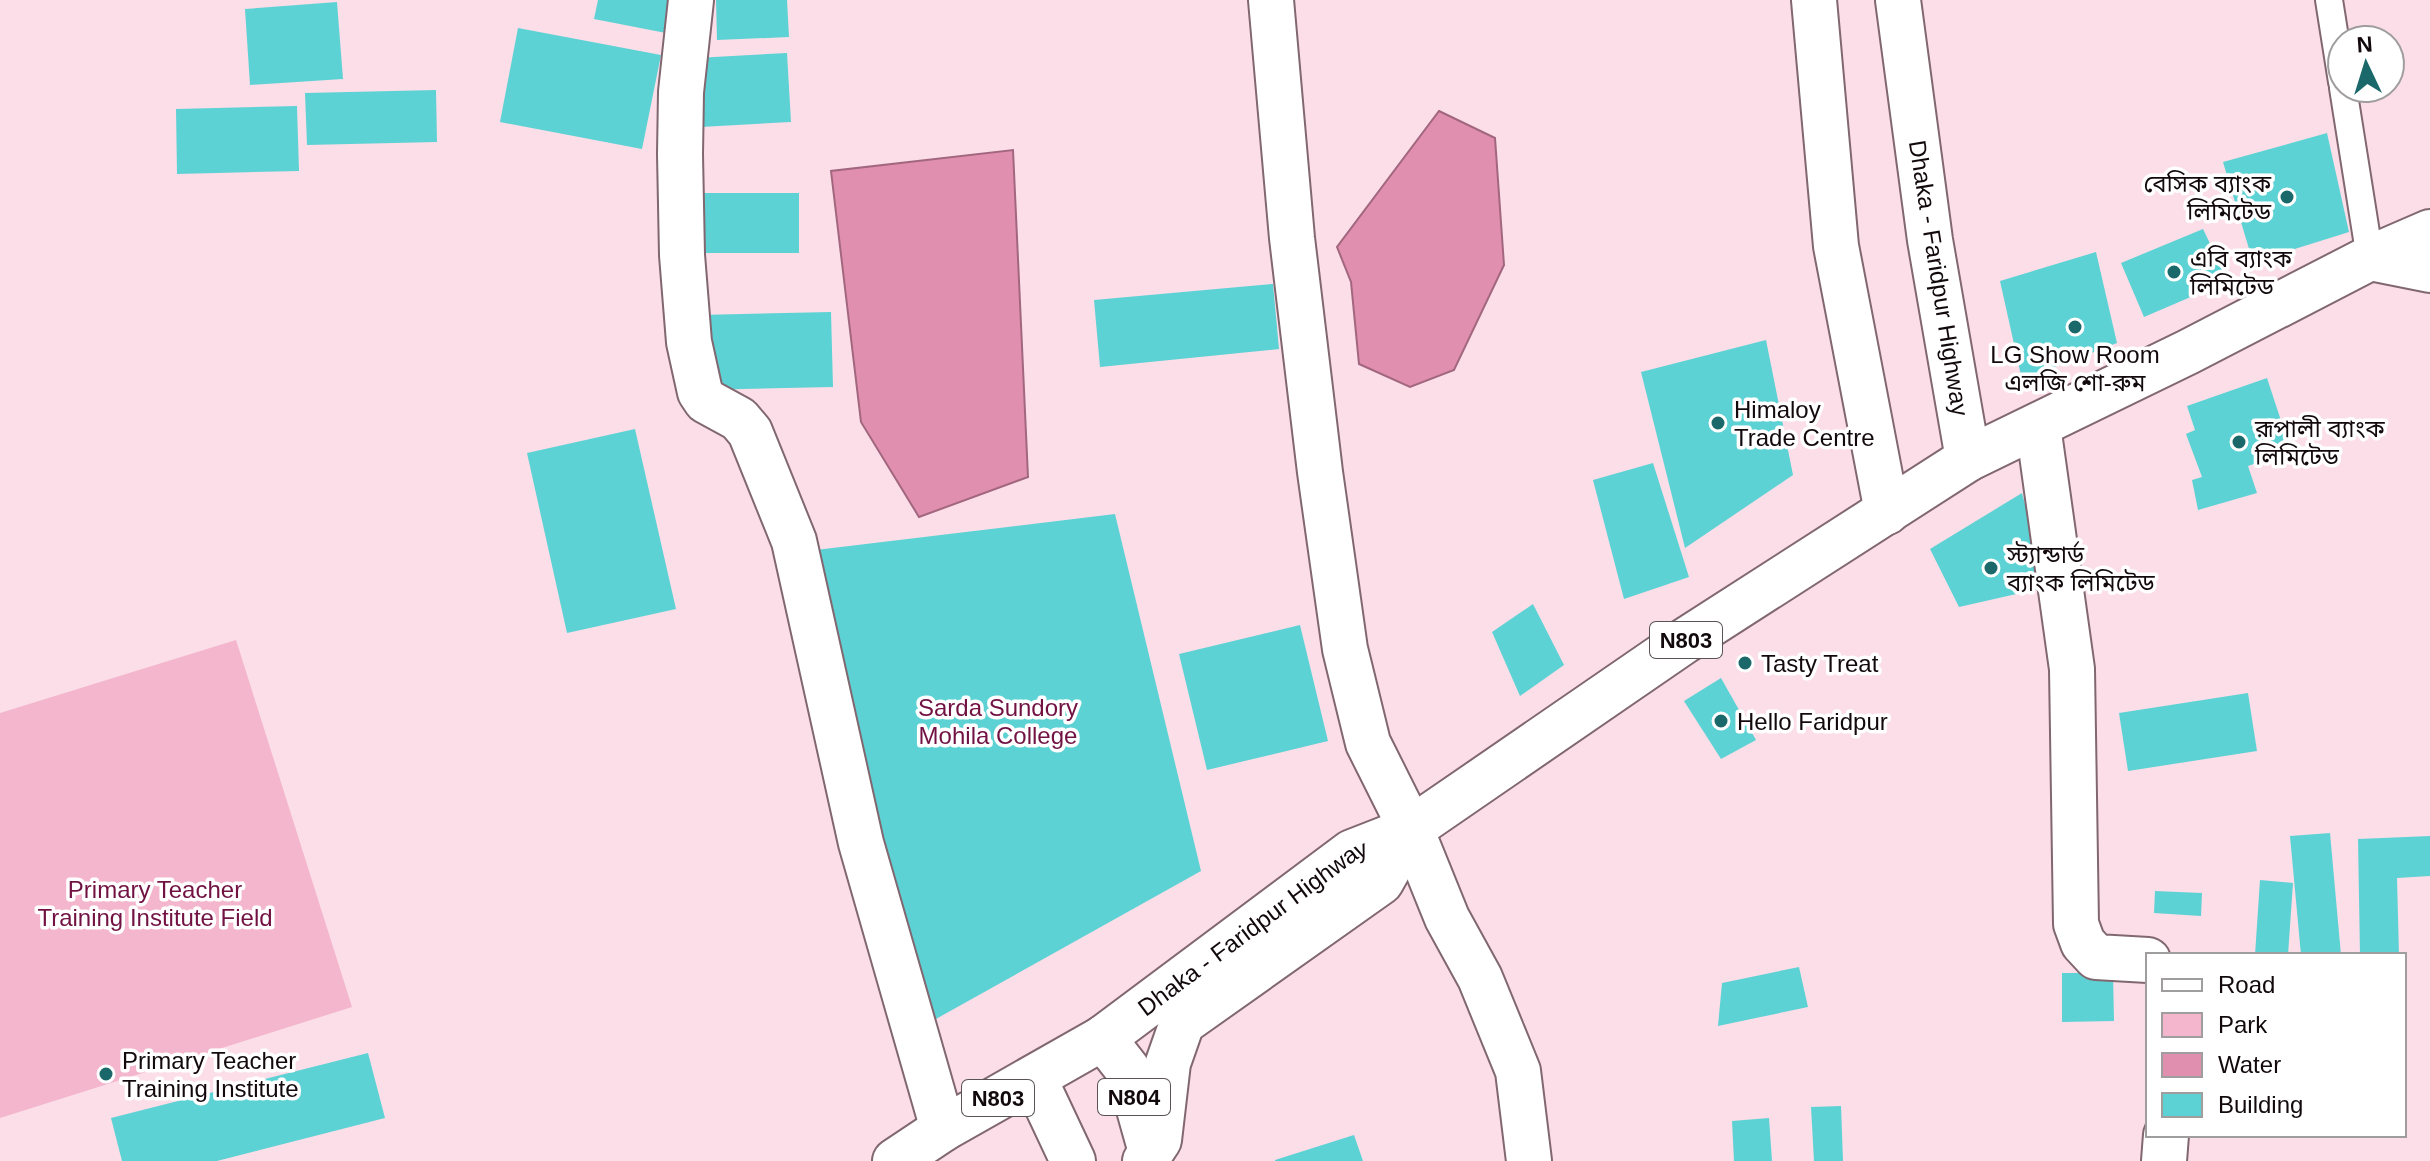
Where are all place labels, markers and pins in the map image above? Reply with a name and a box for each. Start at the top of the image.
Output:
place label: বেসিক ব্যাংক লিমিটেড [2144,170,2272,225]
marker: বেসিক ব্যাংক লিমিটেড [2278,188,2296,206]
place label: এবি ব্যাংক লিমিটেড [2189,245,2293,300]
marker: এবি ব্যাংক লিমিটেড [2165,263,2183,281]
marker: LG Show Room এলজি শো-রুম [2066,318,2084,336]
place label: LG Show Room এলজি শো-রুম [1990,341,2160,396]
place label: Himaloy Trade Centre [1734,396,1875,451]
marker: Himaloy Trade Centre [1709,414,1727,432]
place label: রূপালী ব্যাংক লিমিটেড [2254,415,2385,470]
marker: রূপালী ব্যাংক লিমিটেড [2230,433,2248,451]
place label: স্ট্যান্ডার্ড ব্যাংক লিমিটেড [2006,540,2156,596]
marker: স্ট্যান্ডার্ড ব্যাংক লিমিটেড [1982,559,2000,577]
place label: Tasty Treat [1761,650,1879,677]
marker: Tasty Treat [1736,654,1754,672]
place label: Hello Faridpur [1737,708,1888,735]
marker: Hello Faridpur [1712,712,1730,730]
place label: Primary Teacher Training Institute [122,1047,299,1102]
marker: Primary Teacher Training Institute [97,1065,115,1083]

